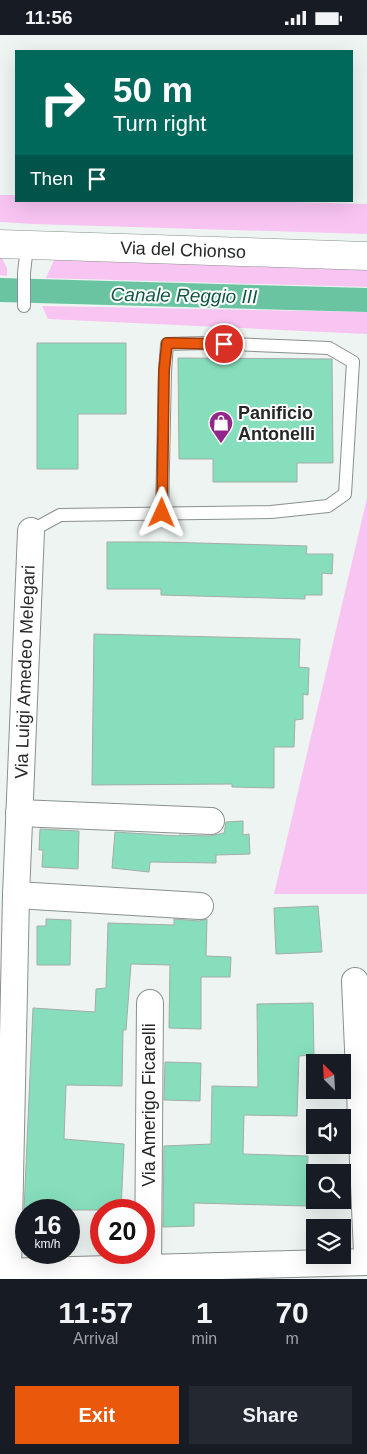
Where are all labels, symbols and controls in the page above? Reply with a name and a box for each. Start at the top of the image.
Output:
text: 11:56 [25,7,73,28]
icon: right [30,70,95,135]
text: 50 m [113,70,193,109]
text: Turn right [113,111,206,136]
icon: arrive [83,165,111,193]
text: Then [30,168,73,189]
street label: Via del Chionso [120,238,246,262]
water label: Canale Reggio III [110,284,258,307]
pin [203,323,245,365]
icon: arrive [210,330,238,358]
place label: Panificio Antonelli [238,403,315,444]
shop icon: Panificio Antonelli [208,410,234,444]
position arrow [135,486,187,538]
street label: Via Luigi Amedeo Melegari [11,565,39,779]
street label: Via Amerigo Ficarelli [139,1023,159,1187]
north arrow [306,1054,351,1099]
map controls [306,1054,351,1264]
button: sound [306,1109,351,1154]
button: search [306,1164,351,1209]
speed limit sign: 20 [90,1199,155,1264]
text: 16 [34,1211,61,1239]
button: layers [306,1219,351,1264]
text: km/h [34,1237,61,1251]
text: 11:57 [58,1296,133,1329]
text: 1 [196,1296,213,1329]
text: 70 [275,1296,309,1329]
text: Arrival [73,1330,118,1347]
text: min [191,1330,217,1347]
text: m [285,1330,299,1347]
button: Exit [15,1386,179,1444]
button: Share [189,1386,352,1444]

